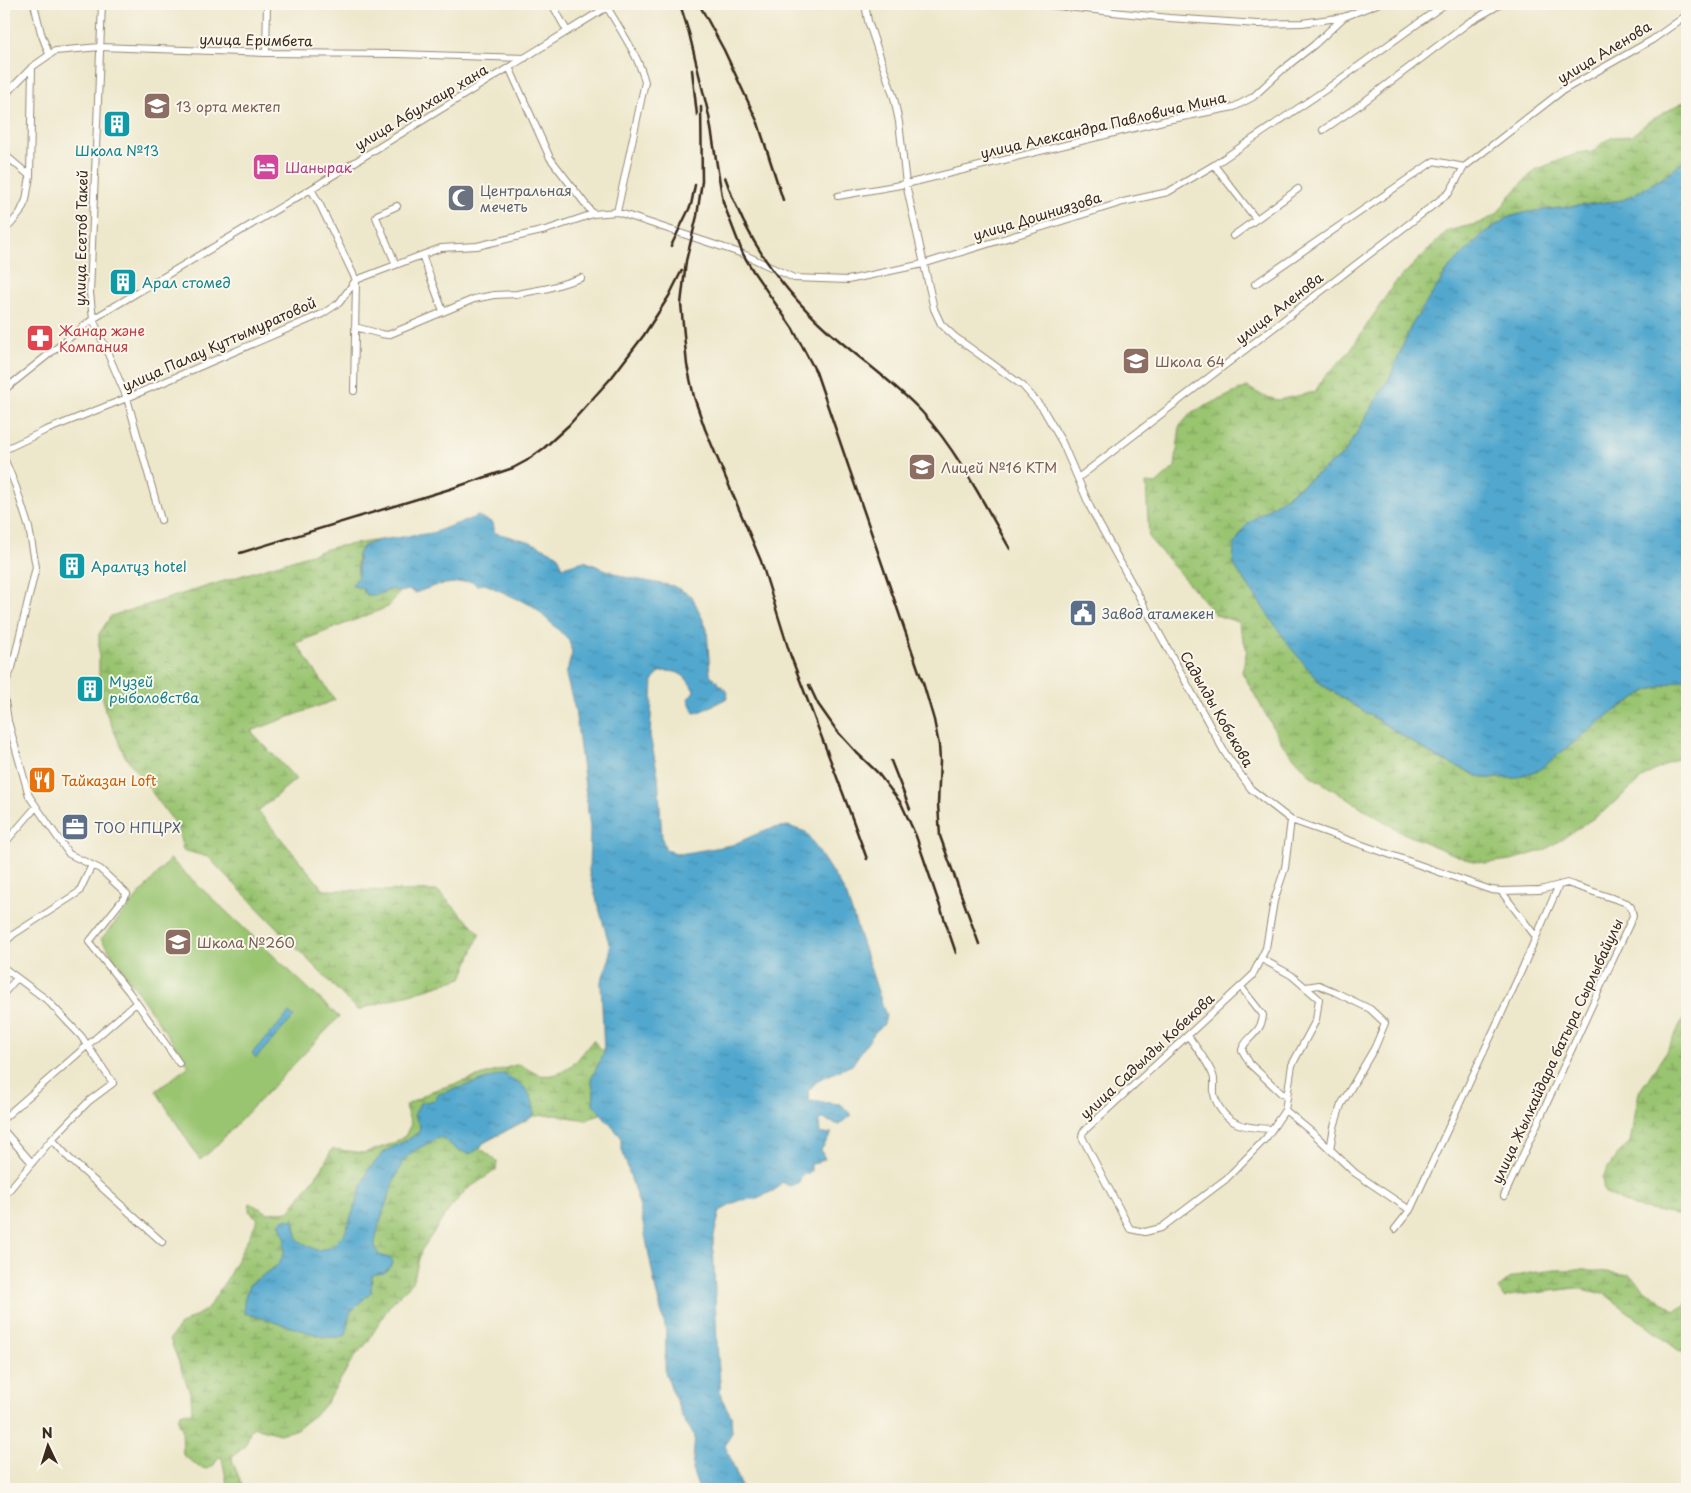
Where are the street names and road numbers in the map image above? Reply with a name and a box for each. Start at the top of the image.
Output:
street label: улица Аленова [1553,15,1655,88]
street label: улица Еримбета [199,29,313,51]
street label: улица Абулхаир хана [350,59,492,155]
street label: улица Александра Павловича Мина [978,86,1228,164]
street label: улица Есетов Такей [69,170,93,306]
street label: улица Дошниязова [970,186,1104,245]
street label: улица Аленова [1231,267,1328,349]
street label: улица Палау Куттымуратовой [119,292,319,396]
street label: Садылды Кобекова [1175,647,1259,771]
street label: улица Жылкайдара батыра Сырлыбайулы [1486,915,1628,1187]
street label: улица Садылды Кобекова [1075,988,1219,1124]

